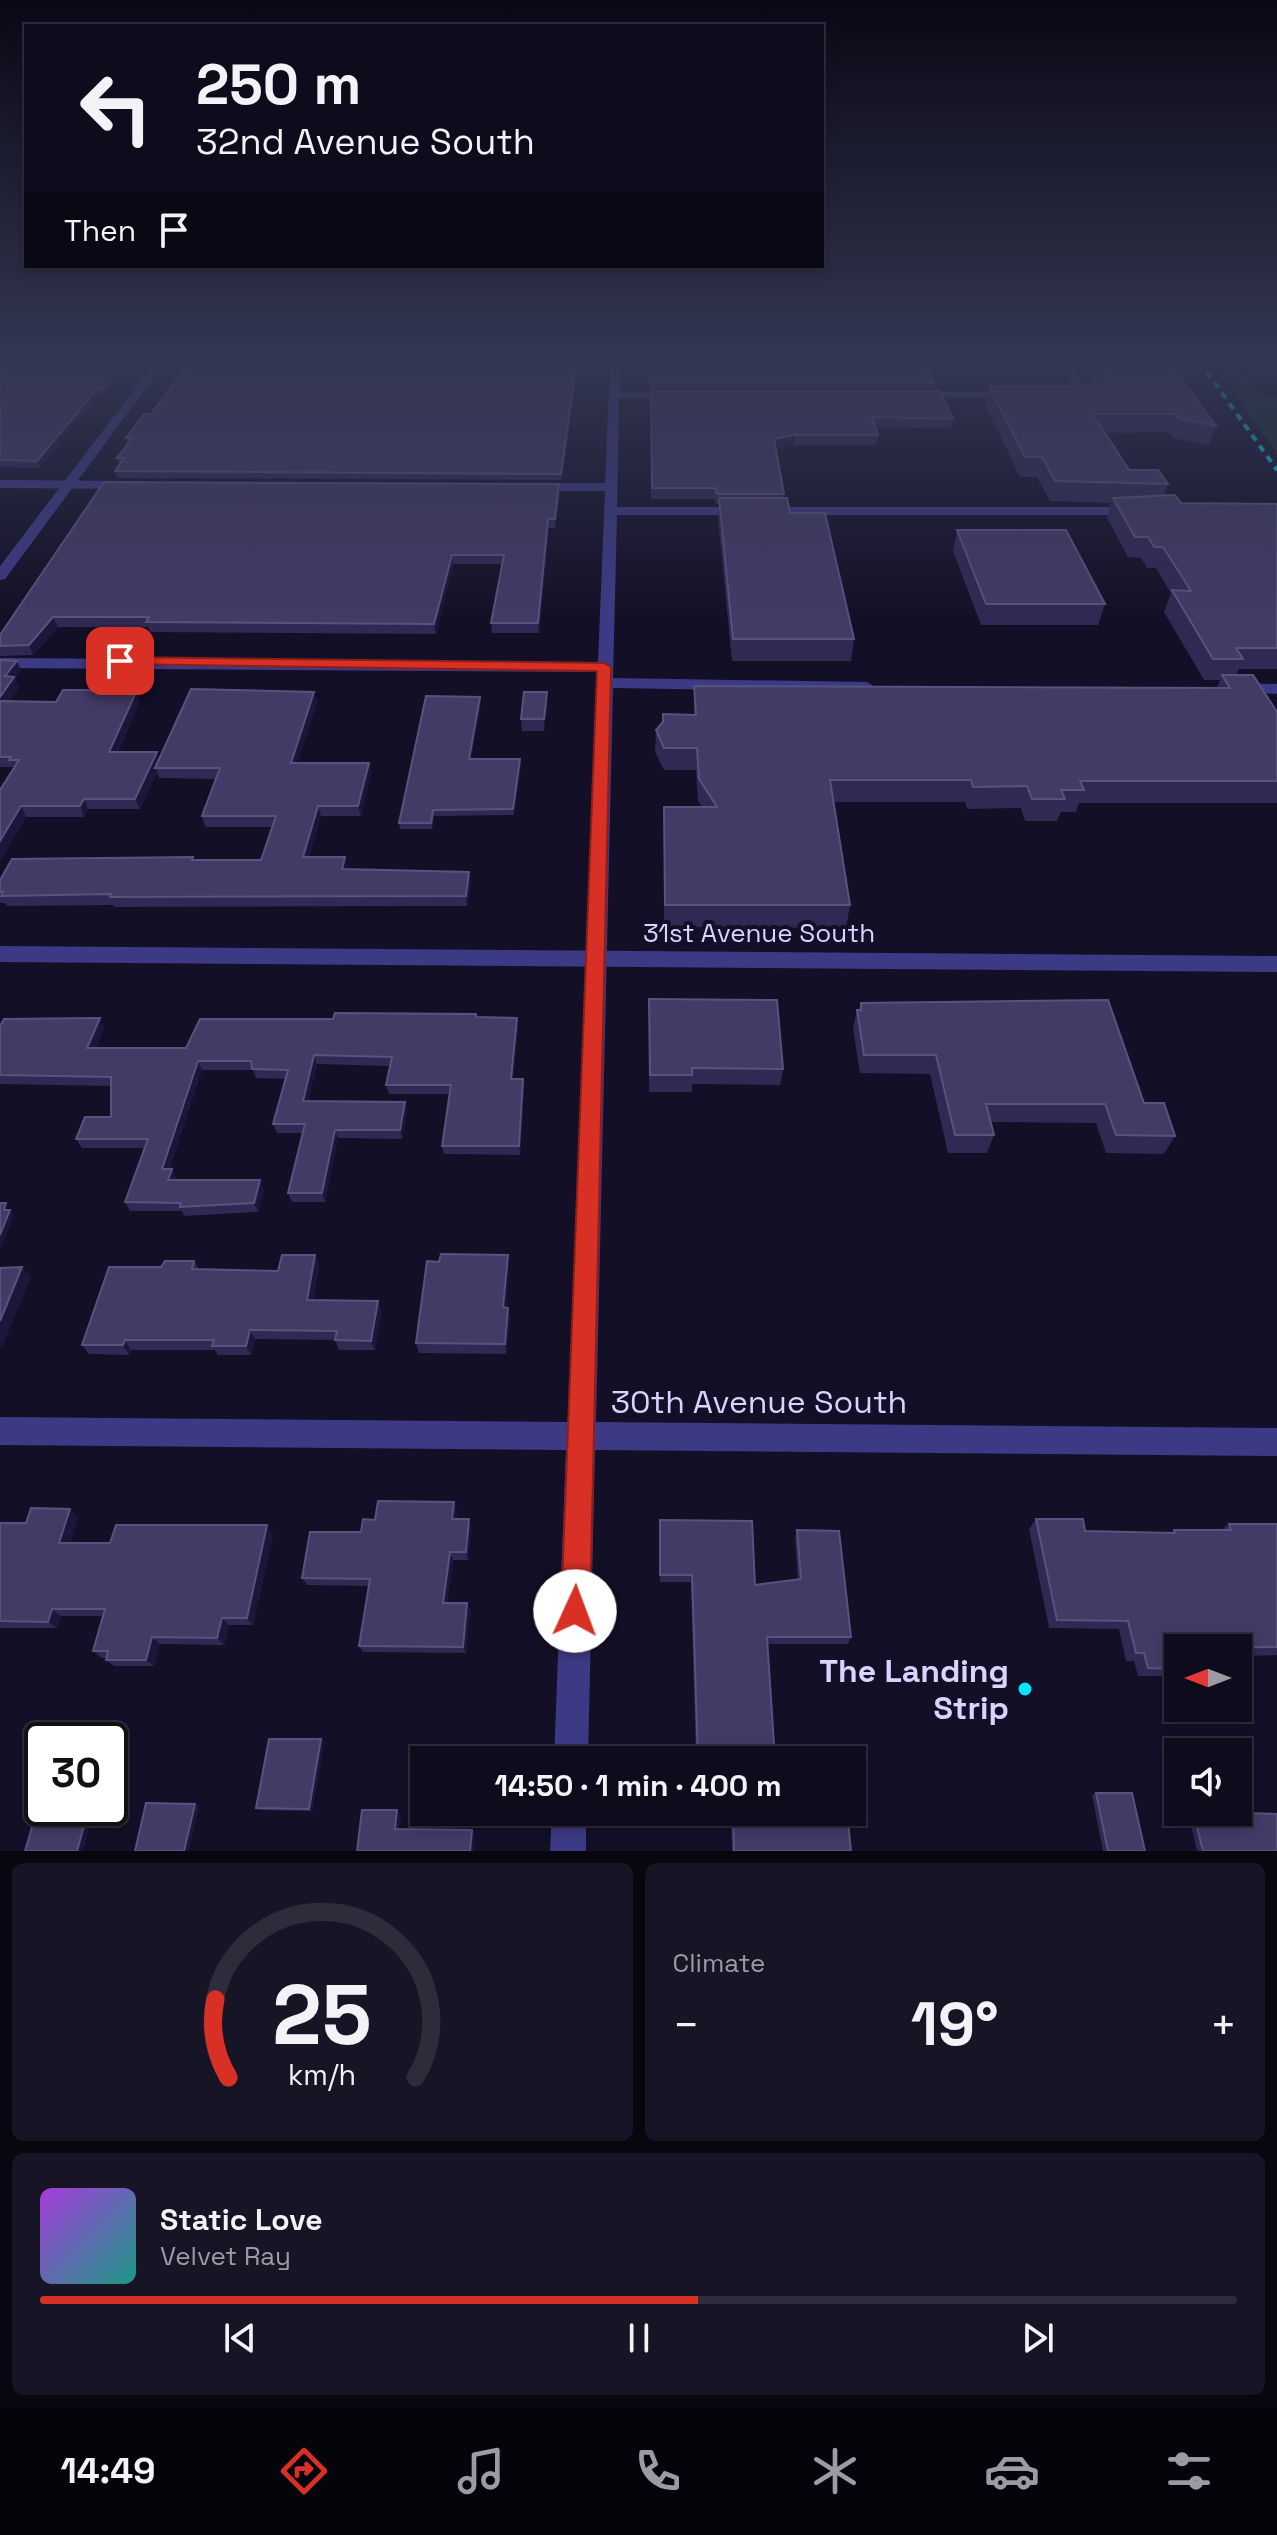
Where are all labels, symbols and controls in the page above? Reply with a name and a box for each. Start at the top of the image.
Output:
text: 250 m [196,49,361,120]
icon: left [64,56,168,160]
text: 32nd Avenue South [196,119,535,165]
icon: arrive [152,208,196,252]
text: Then [64,211,136,250]
pin [86,627,154,695]
icon: arrive [98,639,142,683]
street label: 31st Avenue South [643,916,875,950]
street label: 30th Avenue South [611,1382,907,1422]
position arrow [533,1569,617,1653]
north arrow [1164,1634,1252,1722]
map controls [1164,1634,1252,1826]
place label: The Landing Strip [819,1651,1009,1728]
marker: The Landing Strip [1016,1680,1034,1698]
speed limit sign: 30 [24,1722,128,1826]
button: sound [1164,1738,1252,1826]
text: 14:50 · 1 min · 400 m [494,1766,782,1805]
text: Climate [673,1946,765,1980]
text: 25 [273,1962,372,2068]
text: 19° [911,1986,999,2063]
text: − [673,1997,700,2053]
text: + [1210,1997,1237,2053]
text: km/h [288,2057,356,2093]
text: Static Love [160,2200,323,2239]
text: Velvet Ray [160,2239,291,2273]
icon: previous [218,2316,262,2360]
icon: pause [617,2316,661,2360]
icon: next [1016,2316,1060,2360]
icon: directions [276,2443,332,2499]
icon: music [453,2443,509,2499]
icon: phone [630,2443,686,2499]
icon: climate [807,2443,863,2499]
icon: car [984,2443,1040,2499]
icon: filters [1161,2443,1217,2499]
text: 14:49 [60,2448,155,2494]

